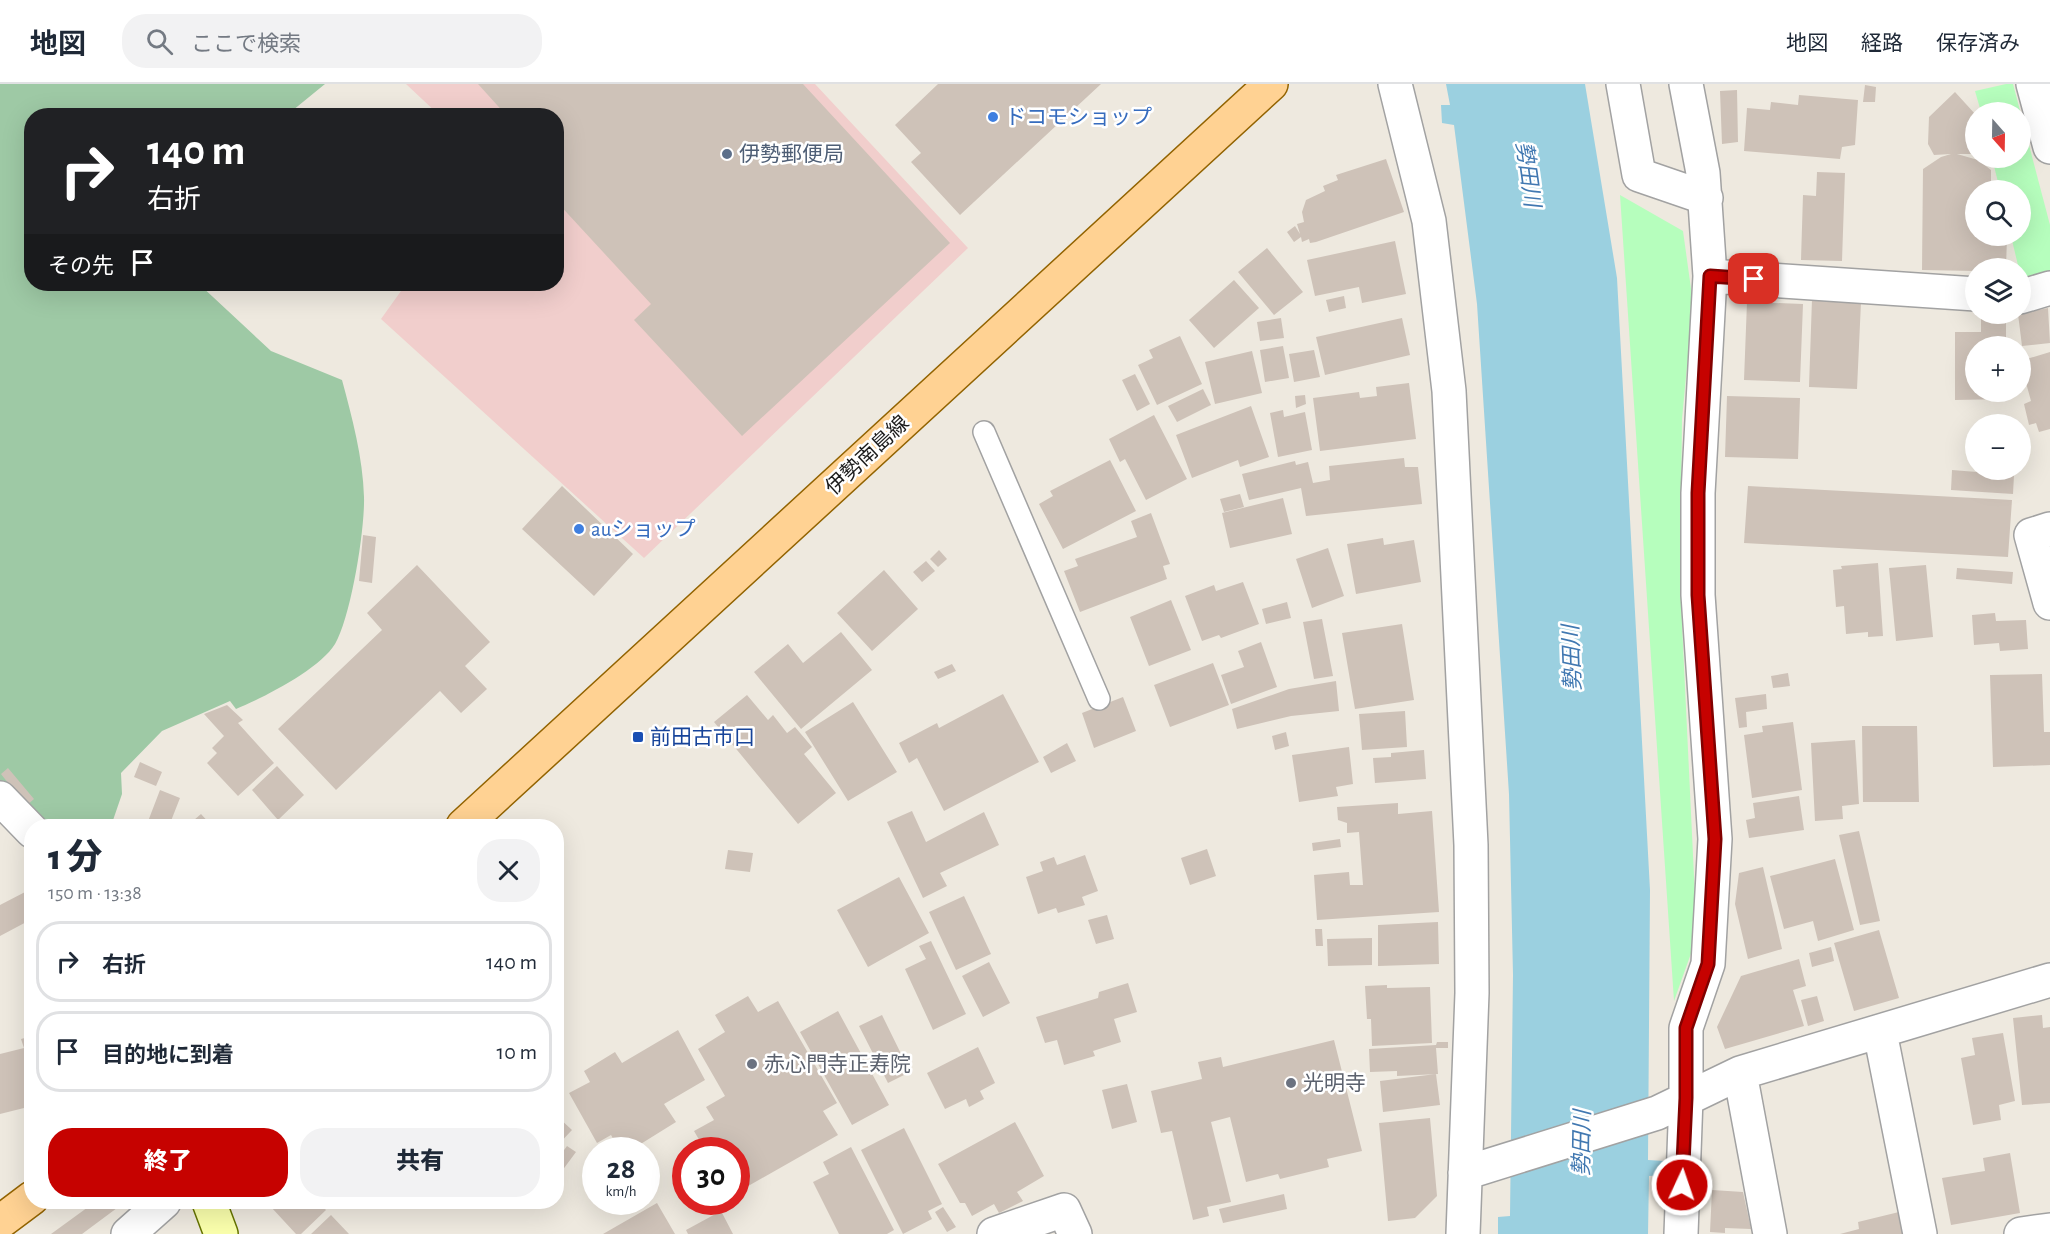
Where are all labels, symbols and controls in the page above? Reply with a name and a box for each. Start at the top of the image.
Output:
search box [122,14,542,68]
icon: search [143,25,176,58]
text: 地図 [30,31,86,59]
text: ここで検索 [191,33,301,55]
text: 地図 [1786,33,1828,54]
text: 経路 [1861,33,1903,54]
text: 保存済み [1936,33,2020,54]
north arrow [1965,102,2031,168]
map controls [1965,102,2031,480]
place label: ドコモショップ [1005,106,1152,128]
marker: ドコモショップ [986,110,1000,124]
text: 140 m [147,130,245,172]
icon: right [48,132,126,210]
water label: 勢田川 [1513,140,1545,210]
place label: 伊勢郵便局 [739,143,844,165]
marker: 伊勢郵便局 [720,147,734,161]
button: search [1965,180,2031,246]
text: 右折 [147,186,201,213]
icon: arrive [126,246,159,279]
pin [1728,253,1779,304]
text: その先 [48,255,114,277]
button: layers [1965,258,2031,324]
icon: arrive [1737,262,1770,295]
button: + [1965,336,2031,402]
street label: 伊勢南島線 [821,411,913,499]
button: − [1965,414,2031,480]
place label: auショップ [591,518,695,540]
marker: auショップ [572,522,586,536]
water label: 勢田川 [1559,623,1584,691]
place label: 前田古市口 [650,726,755,748]
marker: 前田古市口 [631,730,645,744]
button: close [477,839,540,902]
text: 1 分 [48,840,102,876]
text: 150 m · 13:38 [48,883,142,903]
icon: right [51,945,84,978]
text: 140 m [486,951,537,973]
text: 右折 [102,954,146,976]
icon: arrive [51,1035,84,1068]
text: 10 m [497,1041,537,1063]
text: 目的地に到着 [102,1044,234,1066]
place label: 赤心門寺正寿院 [764,1053,911,1075]
marker: 赤心門寺正寿院 [745,1057,759,1071]
place label: 光明寺 [1303,1072,1366,1094]
marker: 光明寺 [1284,1076,1298,1090]
water label: 勢田川 [1569,1108,1594,1176]
button: 終了 [48,1128,288,1197]
button: 共有 [300,1128,540,1197]
speed limit sign: 30 [672,1137,750,1215]
position arrow [1650,1153,1714,1217]
text: 28 [607,1154,635,1184]
text: km/h [606,1184,636,1199]

